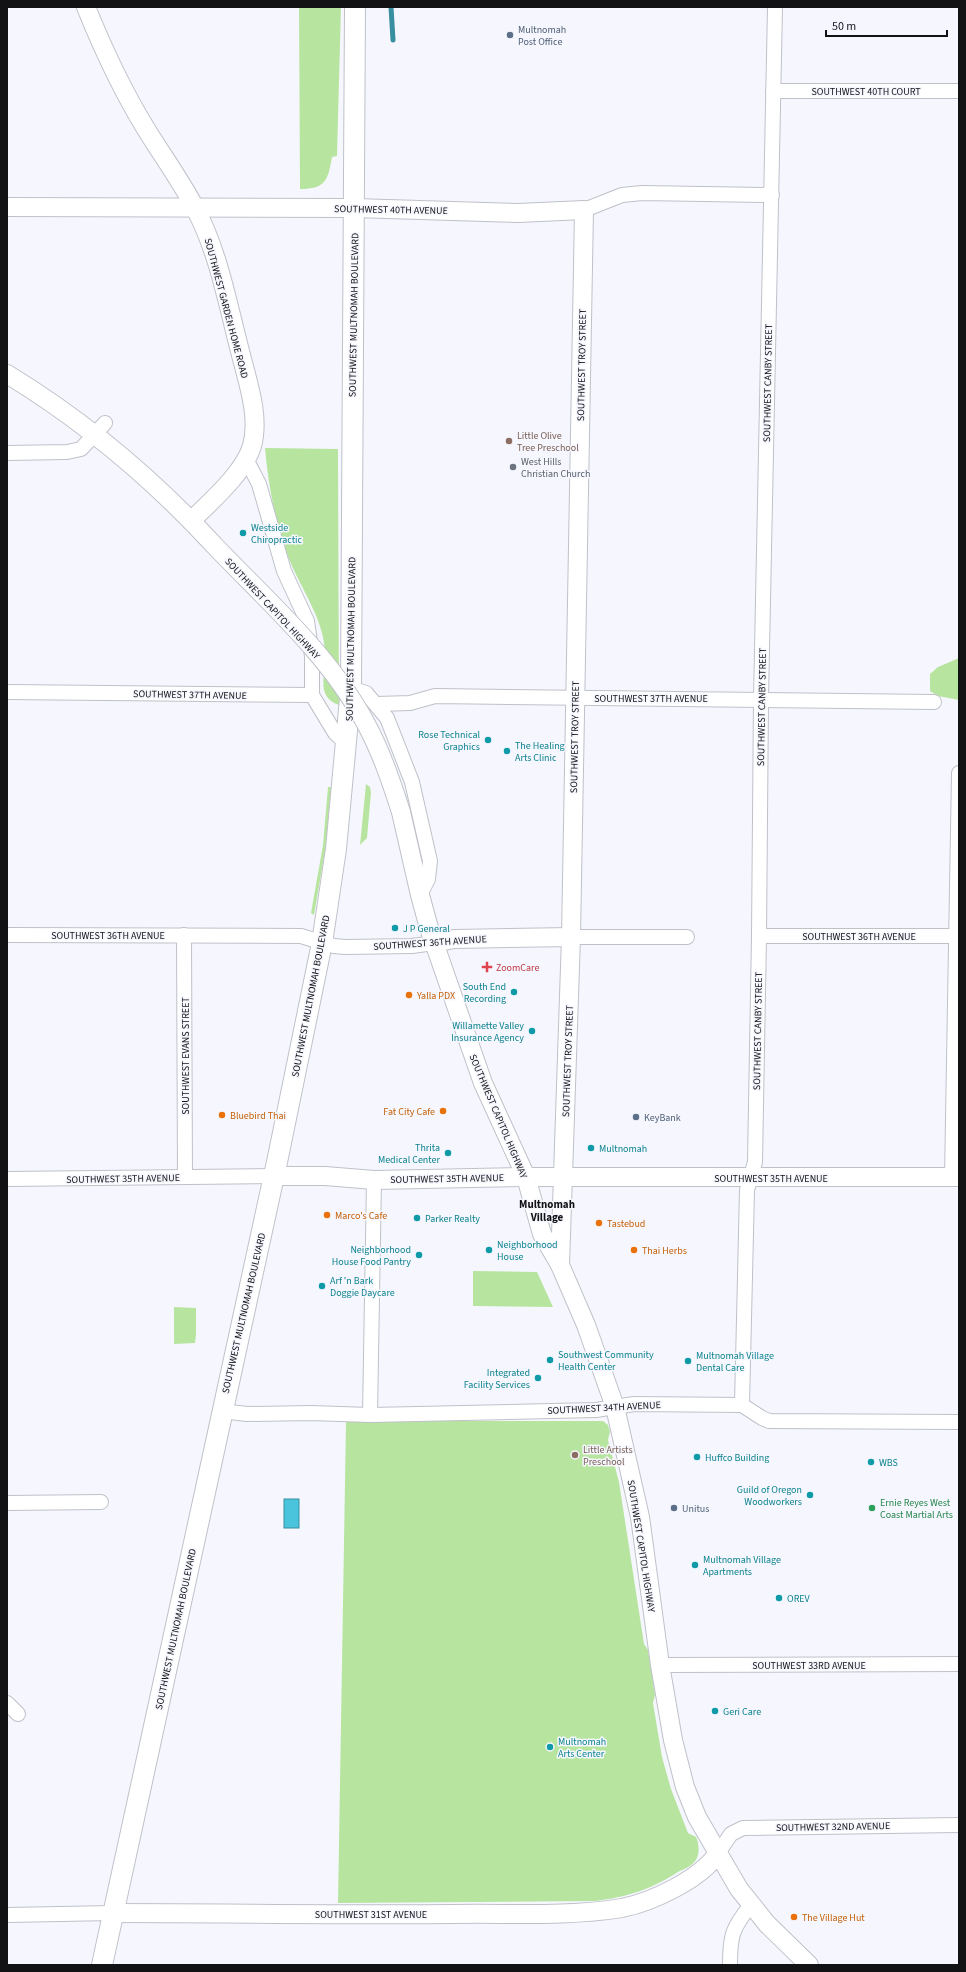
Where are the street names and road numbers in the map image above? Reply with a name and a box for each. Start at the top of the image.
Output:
street label: SOUTHWEST 40TH COURT [811,85,921,99]
street label: SOUTHWEST 40TH AVENUE [334,202,448,218]
street label: SOUTHWEST MULTNOMAH BOULEVARD [346,233,362,397]
street label: SOUTHWEST GARDEN HOME ROAD [201,237,252,380]
street label: SOUTHWEST TROY STREET [574,308,590,421]
street label: SOUTHWEST CANBY STREET [760,323,776,442]
street label: SOUTHWEST CAPITOL HIGHWAY [222,555,323,663]
street label: SOUTHWEST MULTNOMAH BOULEVARD [343,557,359,721]
street label: SOUTHWEST CANBY STREET [754,647,770,766]
street label: SOUTHWEST TROY STREET [567,680,583,793]
street label: SOUTHWEST 37TH AVENUE [133,687,247,703]
street label: SOUTHWEST 37TH AVENUE [594,692,708,706]
street label: SOUTHWEST MULTNOMAH BOULEVARD [288,914,334,1078]
street label: SOUTHWEST 36TH AVENUE [51,929,165,943]
street label: SOUTHWEST 36TH AVENUE [802,930,916,944]
street label: SOUTHWEST 36TH AVENUE [373,932,487,954]
street label: SOUTHWEST CANBY STREET [750,971,766,1090]
street label: SOUTHWEST EVANS STREET [179,997,193,1115]
street label: SOUTHWEST TROY STREET [559,1004,577,1117]
street label: SOUTHWEST CAPITOL HIGHWAY [466,1052,531,1181]
street label: SOUTHWEST 35TH AVENUE [66,1171,180,1187]
street label: SOUTHWEST 35TH AVENUE [390,1171,504,1187]
street label: SOUTHWEST 35TH AVENUE [714,1172,828,1186]
street label: SOUTHWEST MULTNOMAH BOULEVARD [219,1232,269,1395]
street label: SOUTHWEST 34TH AVENUE [547,1398,661,1418]
street label: SOUTHWEST CAPITOL HIGHWAY [624,1479,658,1614]
street label: SOUTHWEST MULTNOMAH BOULEVARD [152,1547,200,1711]
street label: SOUTHWEST 33RD AVENUE [752,1659,866,1673]
street label: SOUTHWEST 32ND AVENUE [776,1819,890,1835]
street label: SOUTHWEST 31ST AVENUE [315,1908,427,1922]

